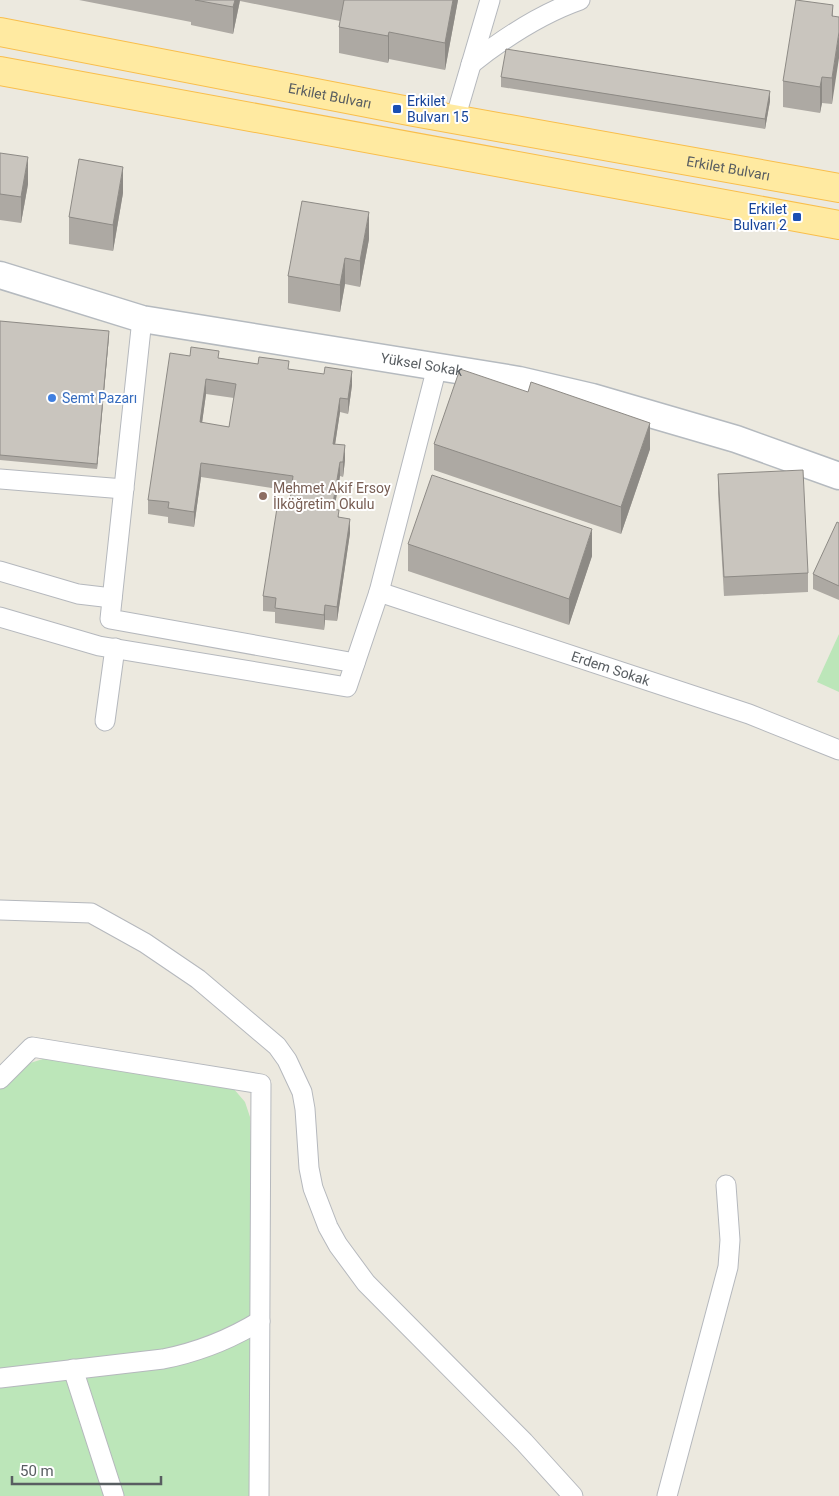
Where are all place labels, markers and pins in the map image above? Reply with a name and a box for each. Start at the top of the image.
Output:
place label: Erkilet Bulvarı 15 [407,93,469,125]
marker: Erkilet Bulvarı 15 [391,103,403,115]
place label: Erkilet Bulvarı 2 [733,201,787,233]
marker: Erkilet Bulvarı 2 [791,211,803,223]
place label: Semt Pazarı [62,390,137,406]
marker: Semt Pazarı [46,392,58,404]
place label: Mehmet Akif Ersoy İlköğretim Okulu [273,480,391,512]
marker: Mehmet Akif Ersoy İlköğretim Okulu [257,490,269,502]

